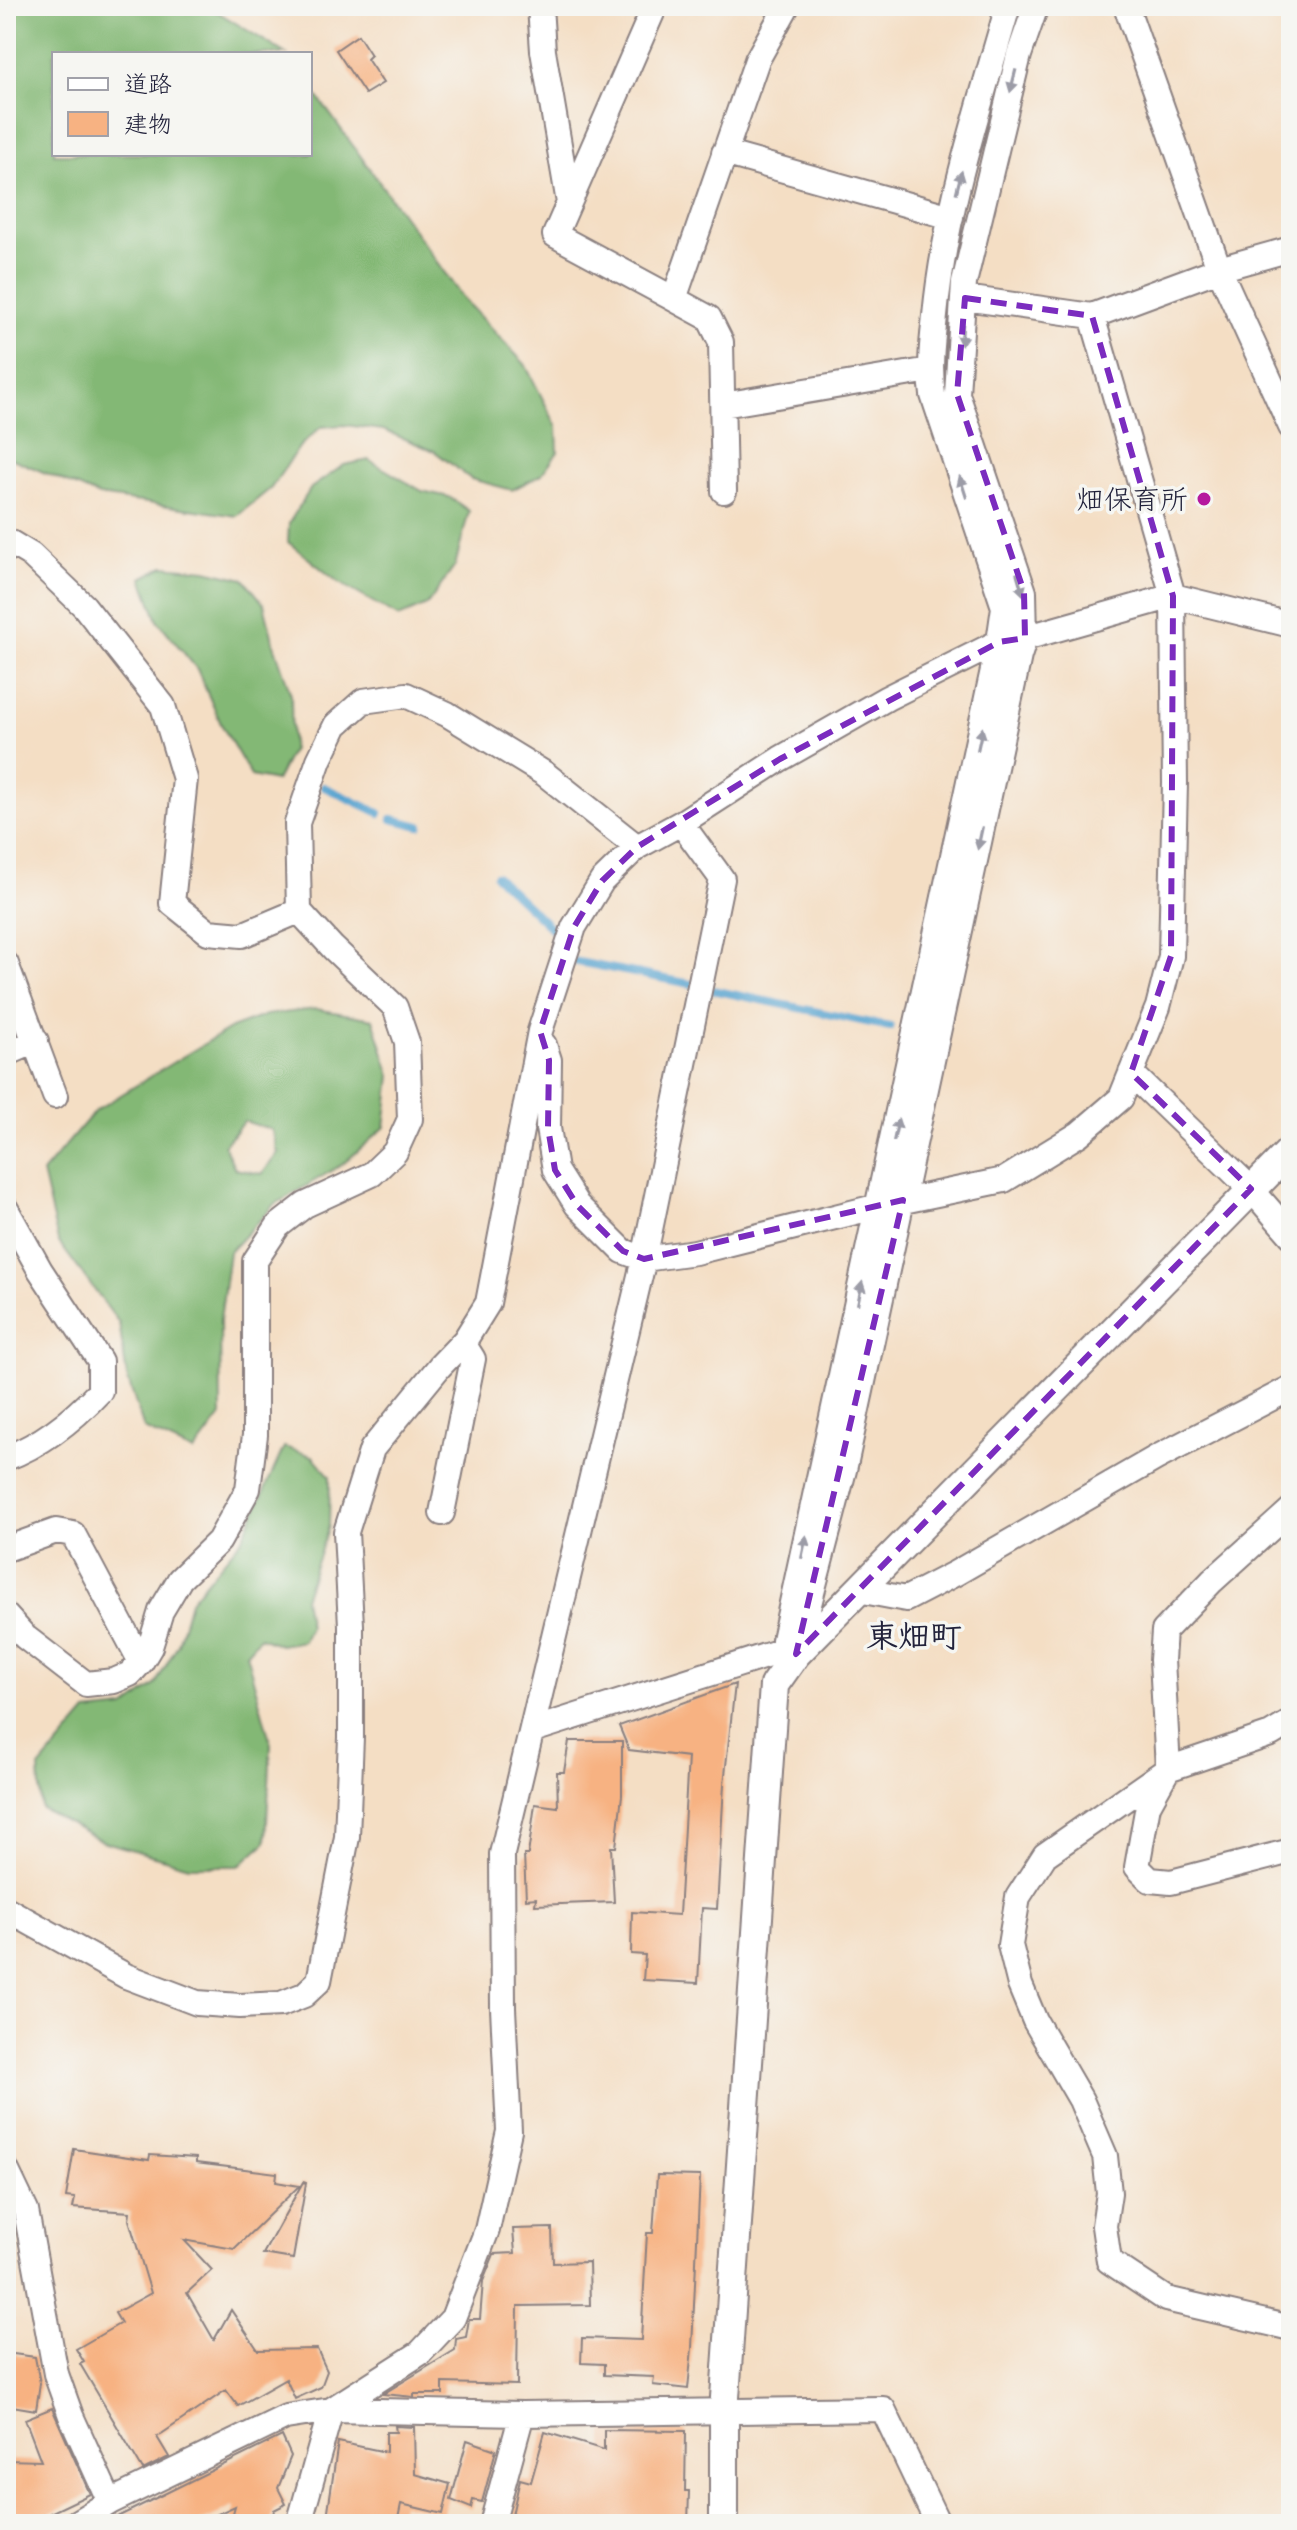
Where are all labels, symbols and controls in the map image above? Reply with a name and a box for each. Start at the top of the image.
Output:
legend [52,52,312,156]
text: 道路 [124,67,172,98]
one-way arrow [1006,68,1019,93]
text: 建物 [124,107,172,138]
one-way arrow [953,170,966,195]
one-way arrow [955,322,968,347]
one-way arrow [956,475,969,499]
place label: 畑保育所 [1076,480,1188,516]
marker: 畑保育所 [1195,490,1213,508]
one-way arrow [1015,571,1027,596]
one-way arrow [974,726,987,751]
one-way arrow [973,826,986,851]
one-way arrow [890,1117,903,1142]
one-way arrow [854,1280,867,1305]
one-way arrow [798,1534,811,1559]
district label: 東畑町 [866,1613,962,1655]

